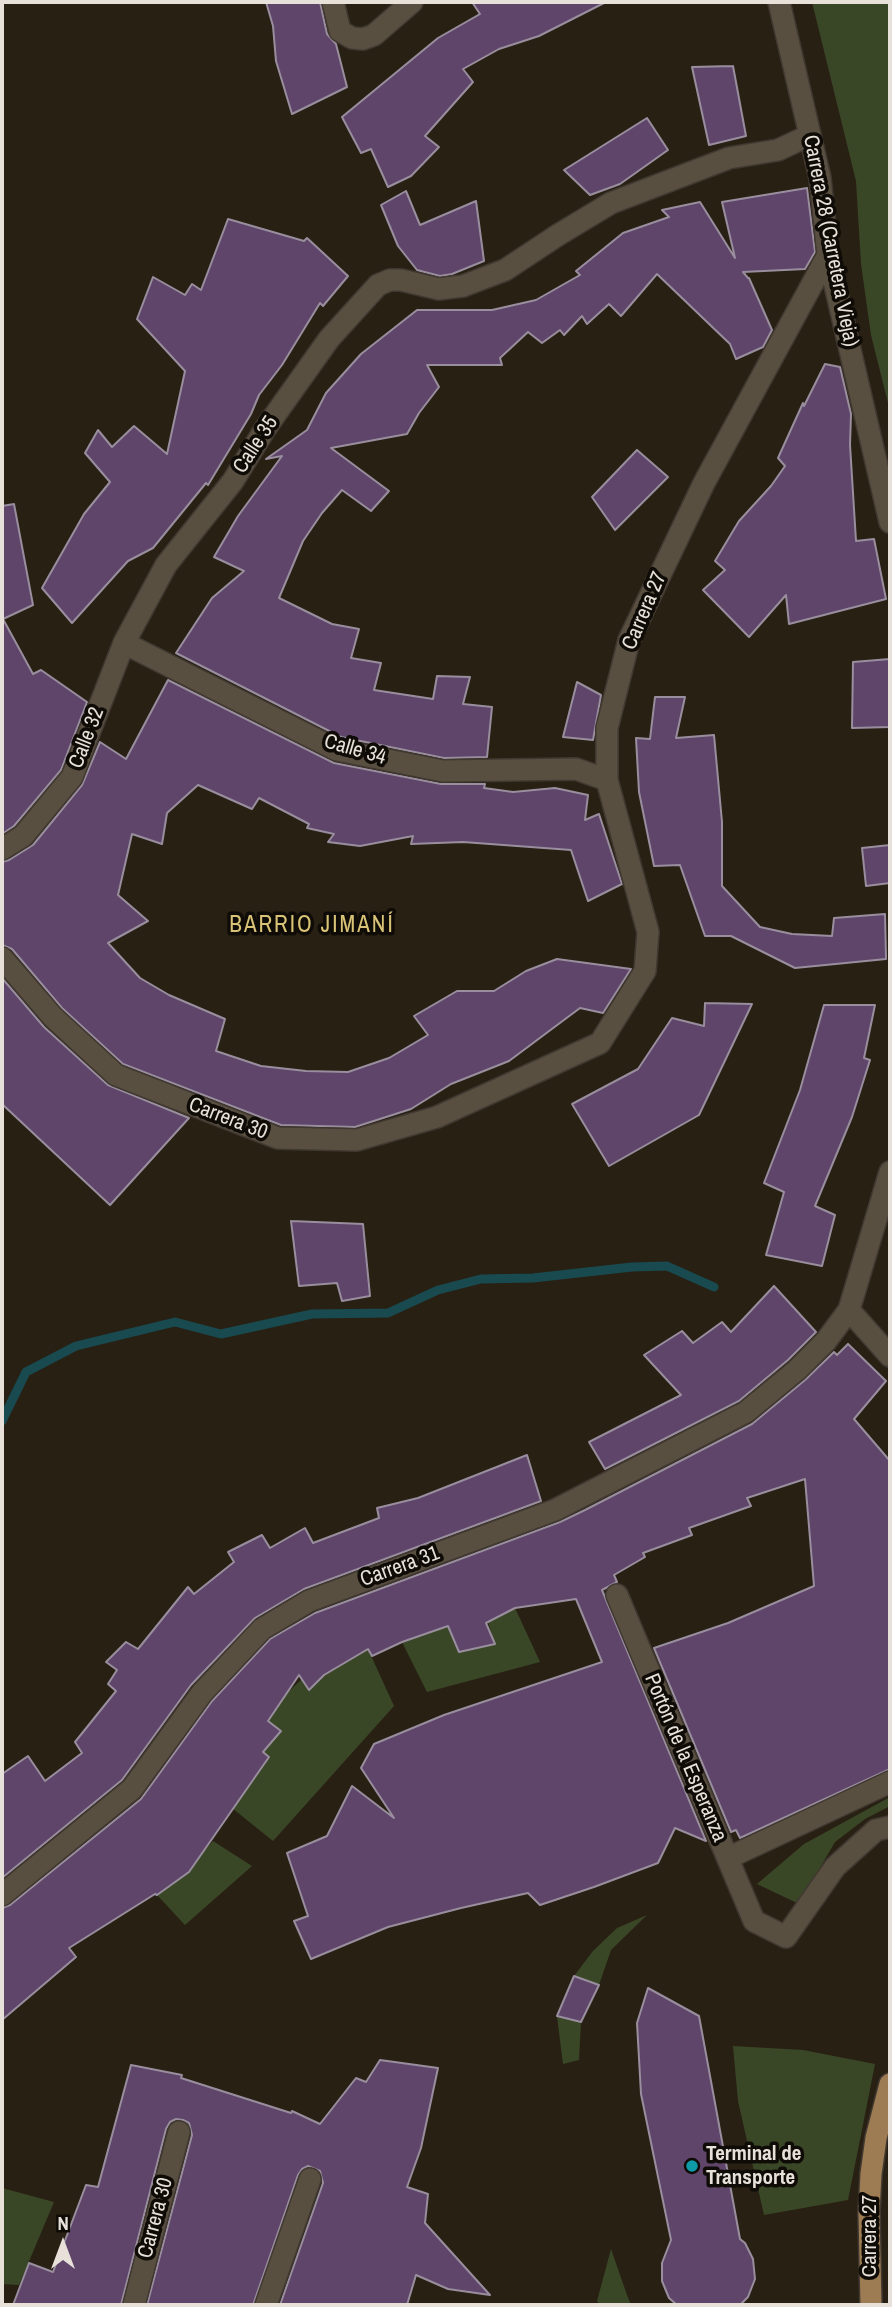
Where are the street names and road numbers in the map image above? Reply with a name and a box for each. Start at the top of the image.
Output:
street label: Carrera 28 (Carretera Vieja) [797,133,863,349]
street label: Calle 35 [228,412,284,478]
street label: Carrera 27 [617,568,673,654]
street label: Calle 32 [64,704,110,772]
street label: Calle 34 [321,729,389,771]
street label: Carrera 30 [185,1092,271,1146]
street label: Carrera 31 [357,1541,443,1593]
street label: Portón de la Esperanza [638,1670,732,1846]
street label: Carrera 30 [133,2175,179,2261]
street label: Carrera 27 [857,2195,883,2277]

